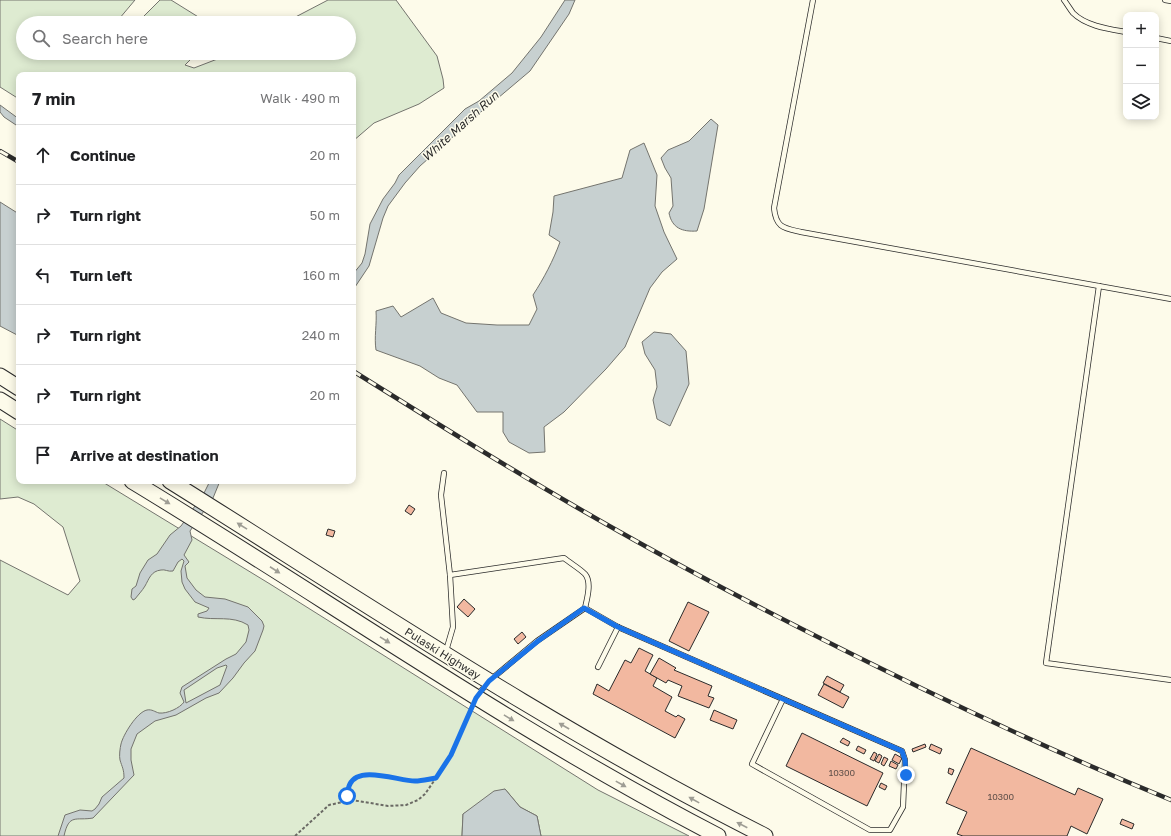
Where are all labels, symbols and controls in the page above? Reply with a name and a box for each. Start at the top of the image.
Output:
map controls [1123,12,1159,120]
button: + [1123,12,1159,48]
search box [16,16,356,60]
icon: search [30,27,52,49]
text: Search here [62,29,148,47]
button: − [1123,48,1159,84]
button: layers [1123,84,1159,120]
water label: White Marsh Run [419,87,502,164]
text: 7 min [32,88,75,109]
text: Walk · 490 m [260,90,340,106]
icon: ahead [32,144,54,166]
text: Continue [70,146,136,164]
text: 20 m [310,147,340,163]
icon: right [32,204,54,226]
text: Turn right [70,206,141,224]
text: 50 m [310,207,340,223]
icon: left [32,264,54,286]
text: Turn left [70,266,132,284]
text: 160 m [303,267,340,283]
icon: right [32,324,54,346]
text: Turn right [70,326,141,344]
text: 240 m [302,327,340,343]
icon: right [32,384,54,406]
text: Turn right [70,386,141,404]
text: 20 m [310,387,340,403]
icon: arrive [32,444,54,466]
text: Arrive at destination [70,446,219,464]
one-way arrow [159,498,171,505]
one-way arrow [236,523,248,530]
one-way arrow [270,566,280,574]
street label: Pulaski Highway [403,624,483,682]
one-way arrow [380,636,390,644]
one-way arrow [503,714,515,721]
one-way arrow [558,722,570,729]
route end [897,766,915,784]
house number: 10300 [829,767,856,778]
one-way arrow [615,780,627,787]
route start [338,787,356,805]
house number: 10300 [988,791,1015,802]
one-way arrow [689,797,700,804]
one-way arrow [737,822,748,828]

